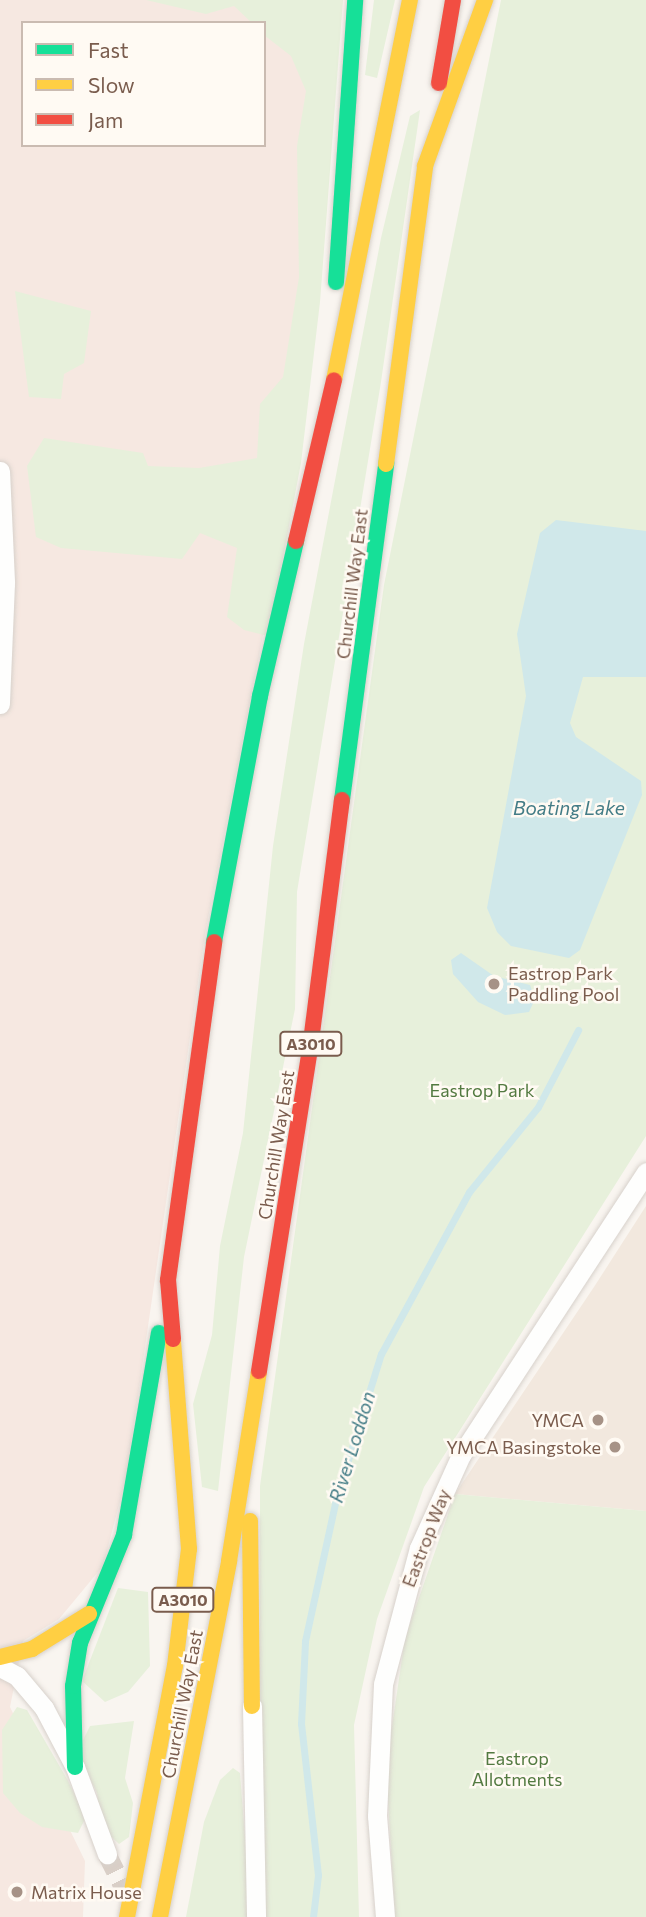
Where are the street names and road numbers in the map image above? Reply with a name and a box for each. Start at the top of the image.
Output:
street label: Churchill Way East [332,508,372,660]
road number: A3010 [278,1032,344,1056]
street label: Churchill Way East [254,1069,298,1221]
street label: Eastrop Way [397,1486,455,1590]
road number: A3010 [150,1588,216,1612]
street label: Churchill Way East [157,1628,207,1780]

